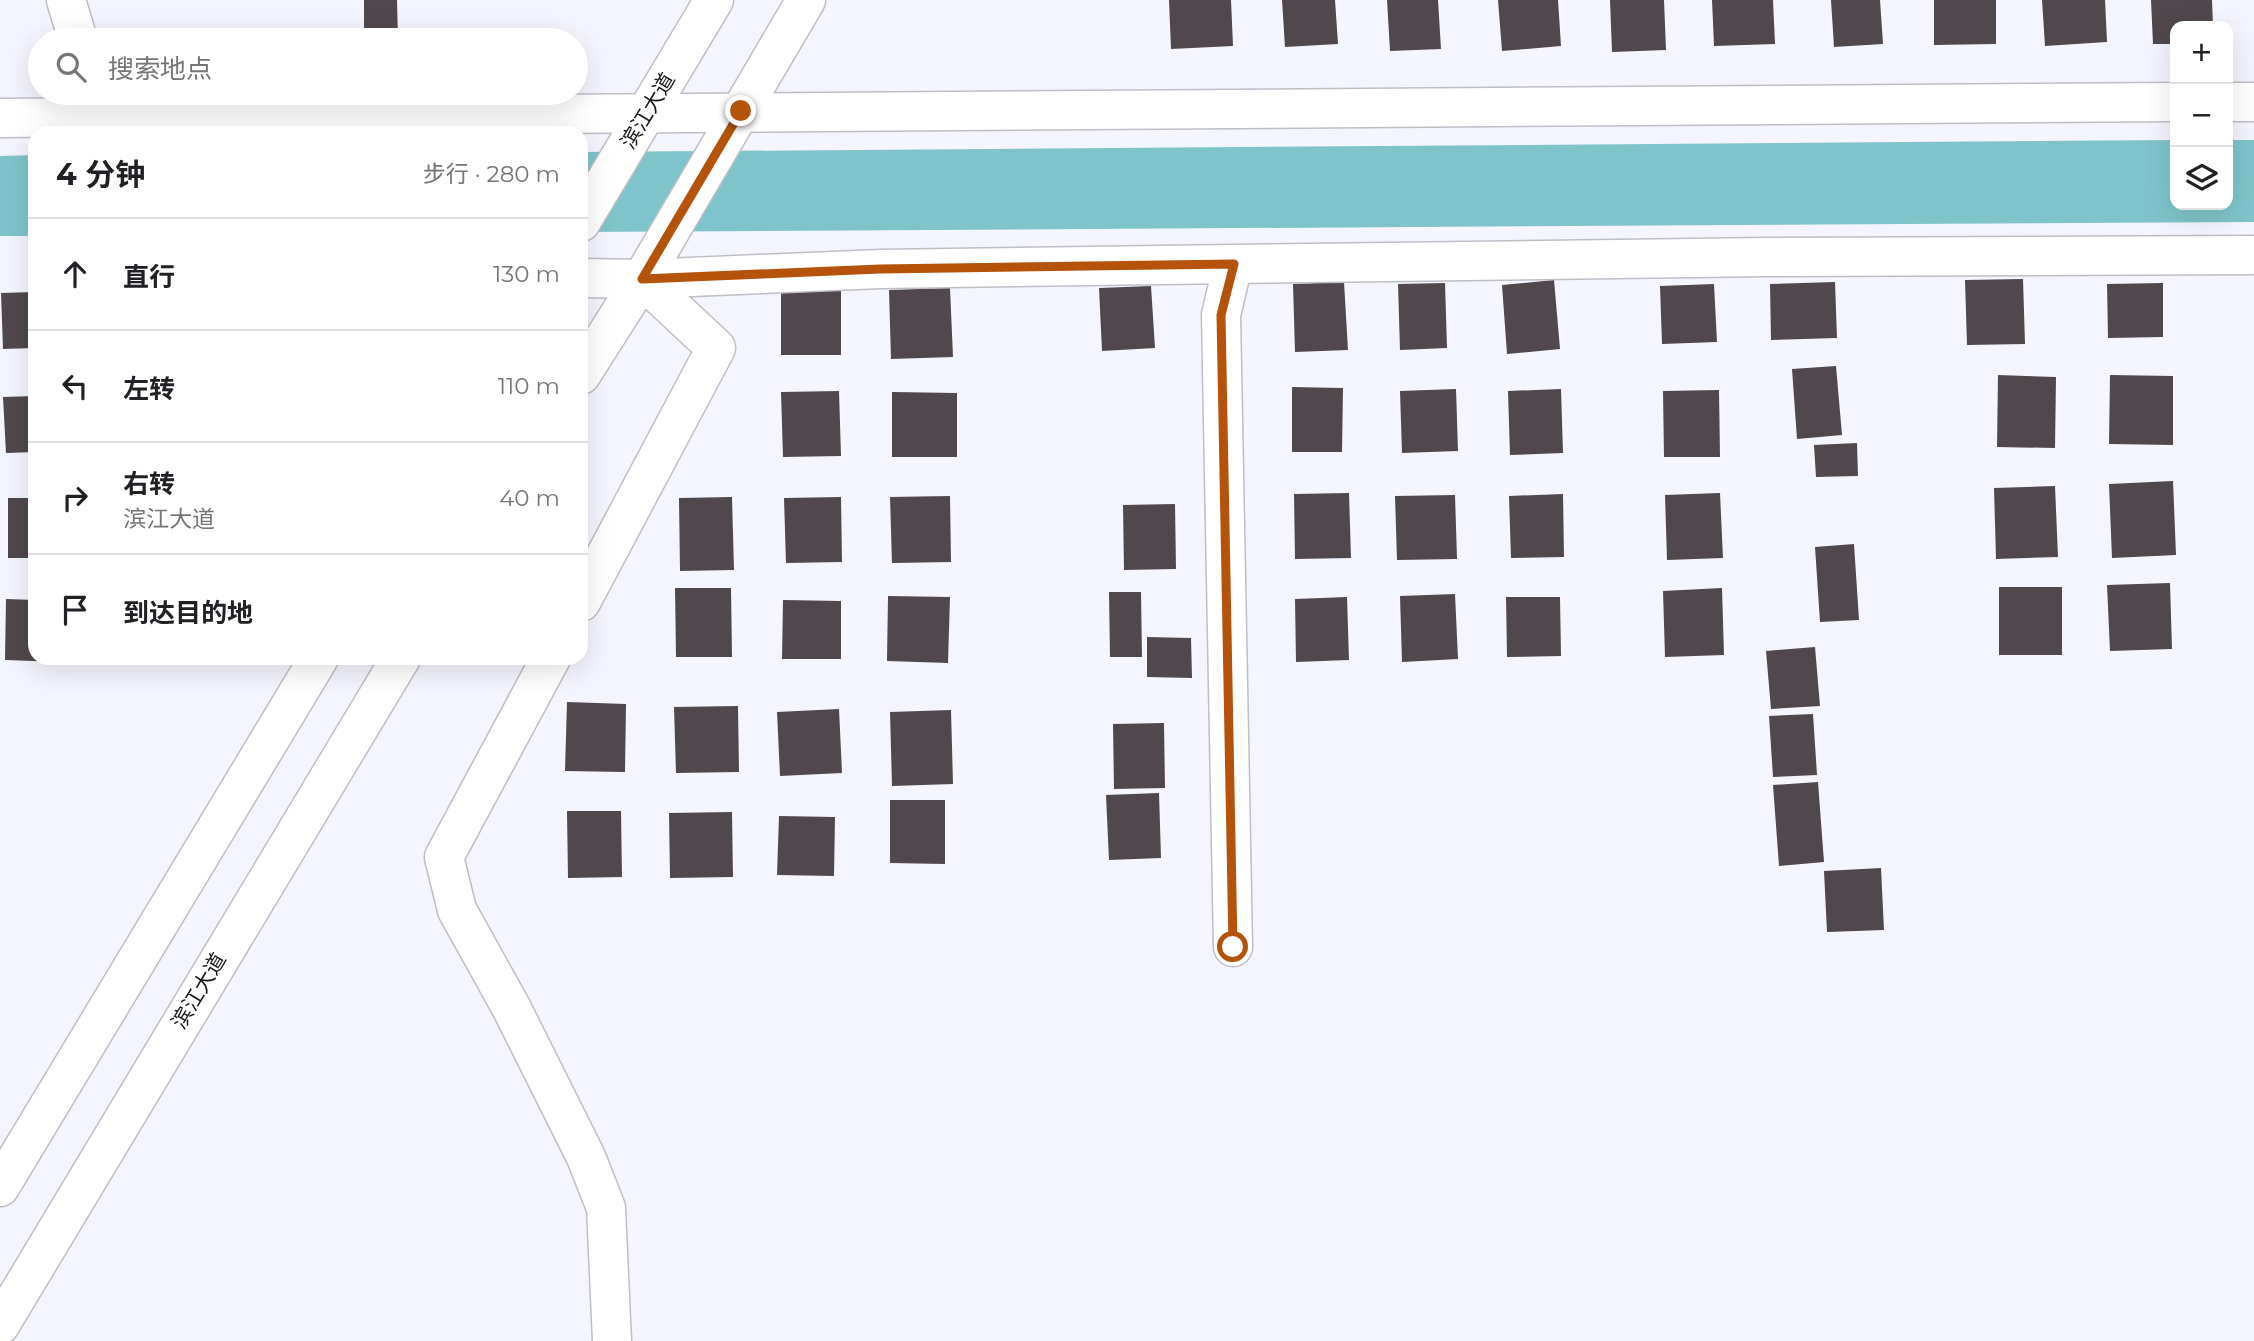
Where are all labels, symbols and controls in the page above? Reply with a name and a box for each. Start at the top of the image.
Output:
map controls [2170,21,2233,210]
button: + [2170,21,2233,84]
search box [28,28,588,105]
icon: search [52,48,90,86]
text: 搜索地点 [108,53,212,85]
street label: 滨江大道 [615,68,680,153]
button: − [2170,84,2233,147]
route end [725,95,756,126]
button: layers [2170,147,2233,210]
text: 4 分钟 [56,156,145,193]
text: 步行 · 280 m [423,160,560,188]
icon: ahead [56,255,94,293]
text: 130 m [493,260,560,288]
text: 直行 [123,261,175,293]
icon: left [56,367,94,405]
text: 110 m [498,372,560,400]
text: 左转 [123,373,175,405]
text: 右转 [123,468,175,500]
icon: right [56,479,94,517]
text: 40 m [499,484,560,512]
text: 滨江大道 [123,505,215,533]
icon: arrive [56,591,94,629]
text: 到达目的地 [123,597,253,629]
route start [1217,931,1248,962]
street label: 滨江大道 [166,948,231,1033]

